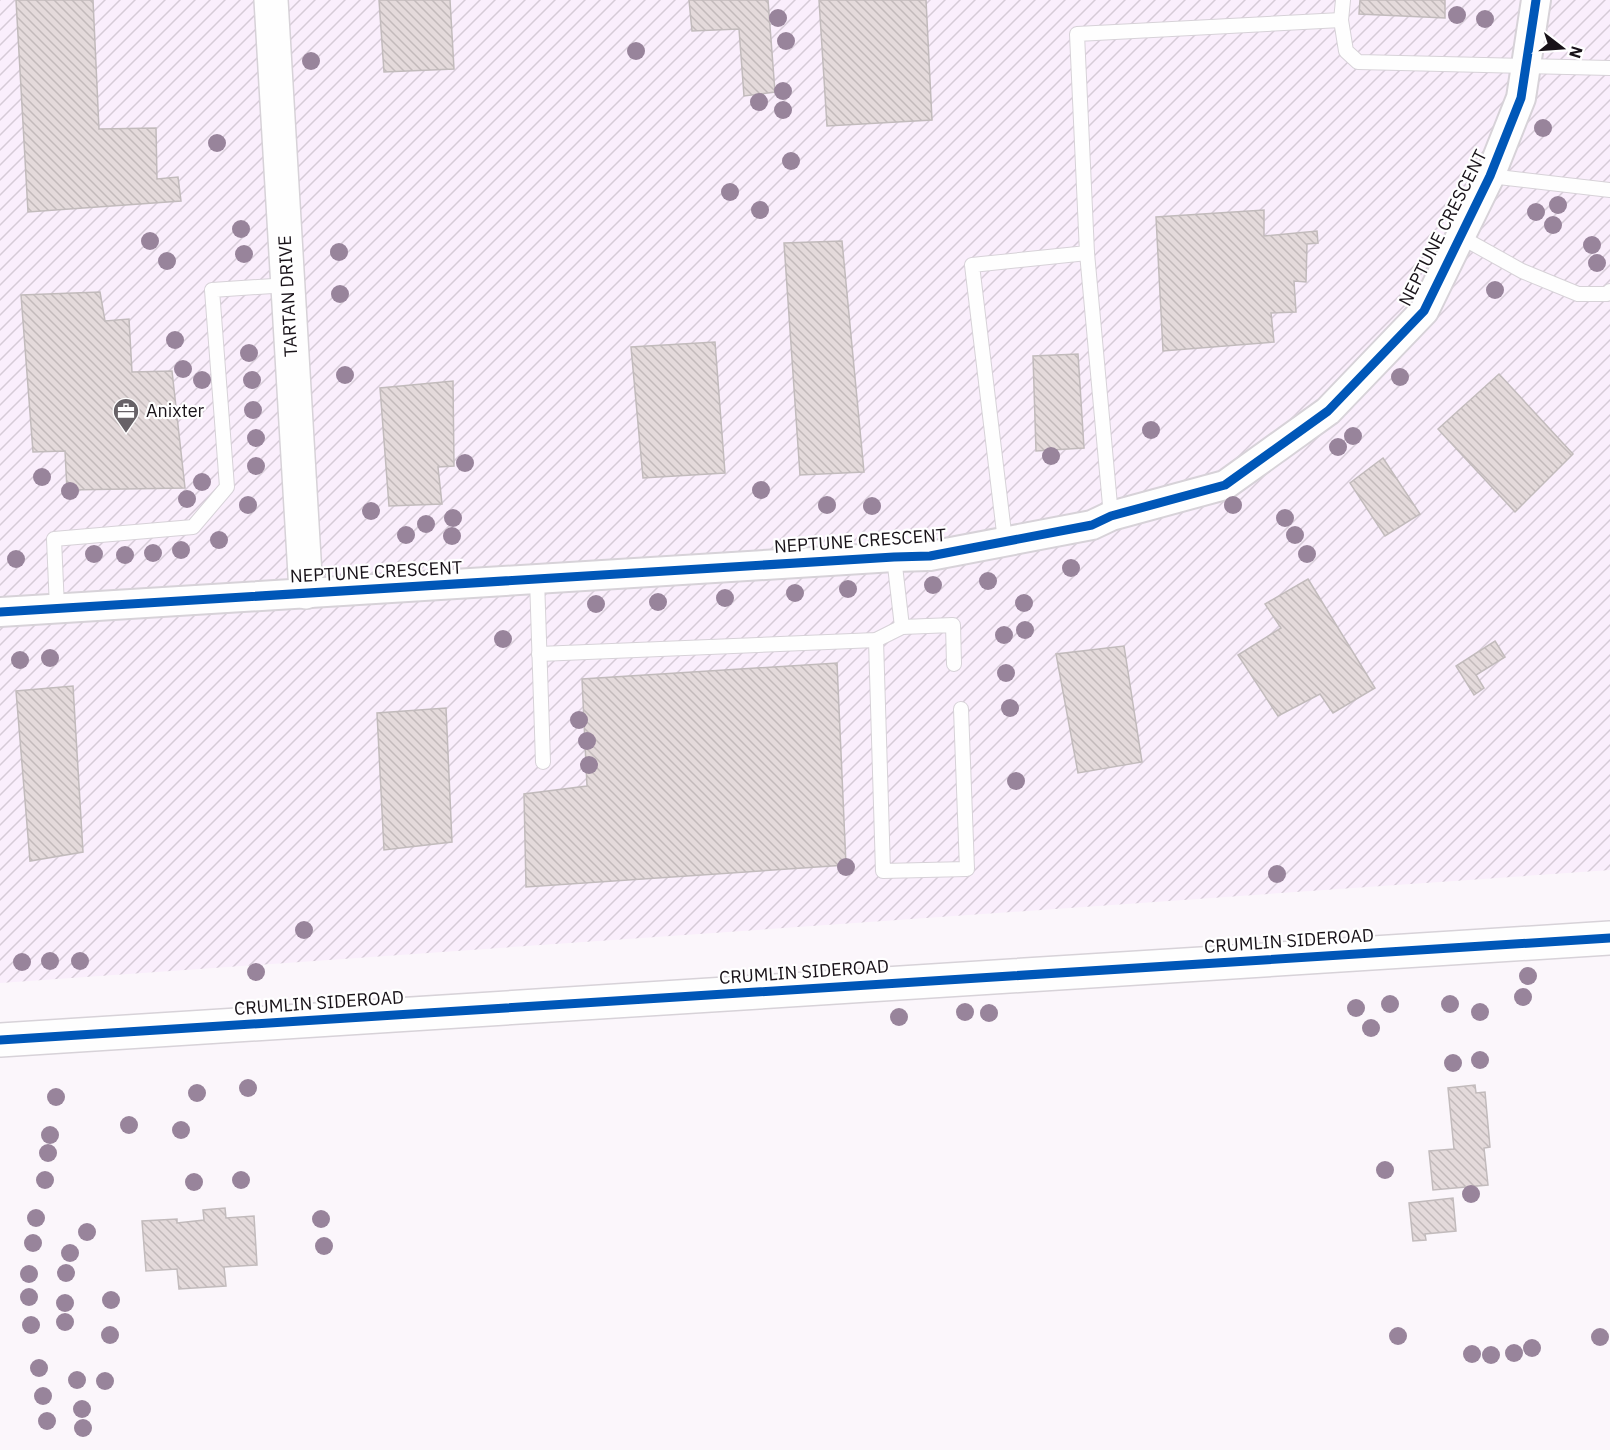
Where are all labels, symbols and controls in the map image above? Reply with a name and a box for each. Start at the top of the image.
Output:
north arrow [1532,18,1592,78]
text: N [1565,44,1588,61]
street label: NEPTUNE CRESCENT [1393,146,1492,310]
street label: TARTAN DRIVE [273,235,302,357]
office icon: Anixter [111,396,141,434]
place label: Anixter [146,399,205,422]
street label: NEPTUNE CRESCENT [773,523,947,558]
street label: NEPTUNE CRESCENT [289,556,463,587]
street label: CRUMLIN SIDEROAD [1203,923,1375,958]
street label: CRUMLIN SIDEROAD [718,954,890,989]
street label: CRUMLIN SIDEROAD [233,985,405,1020]

